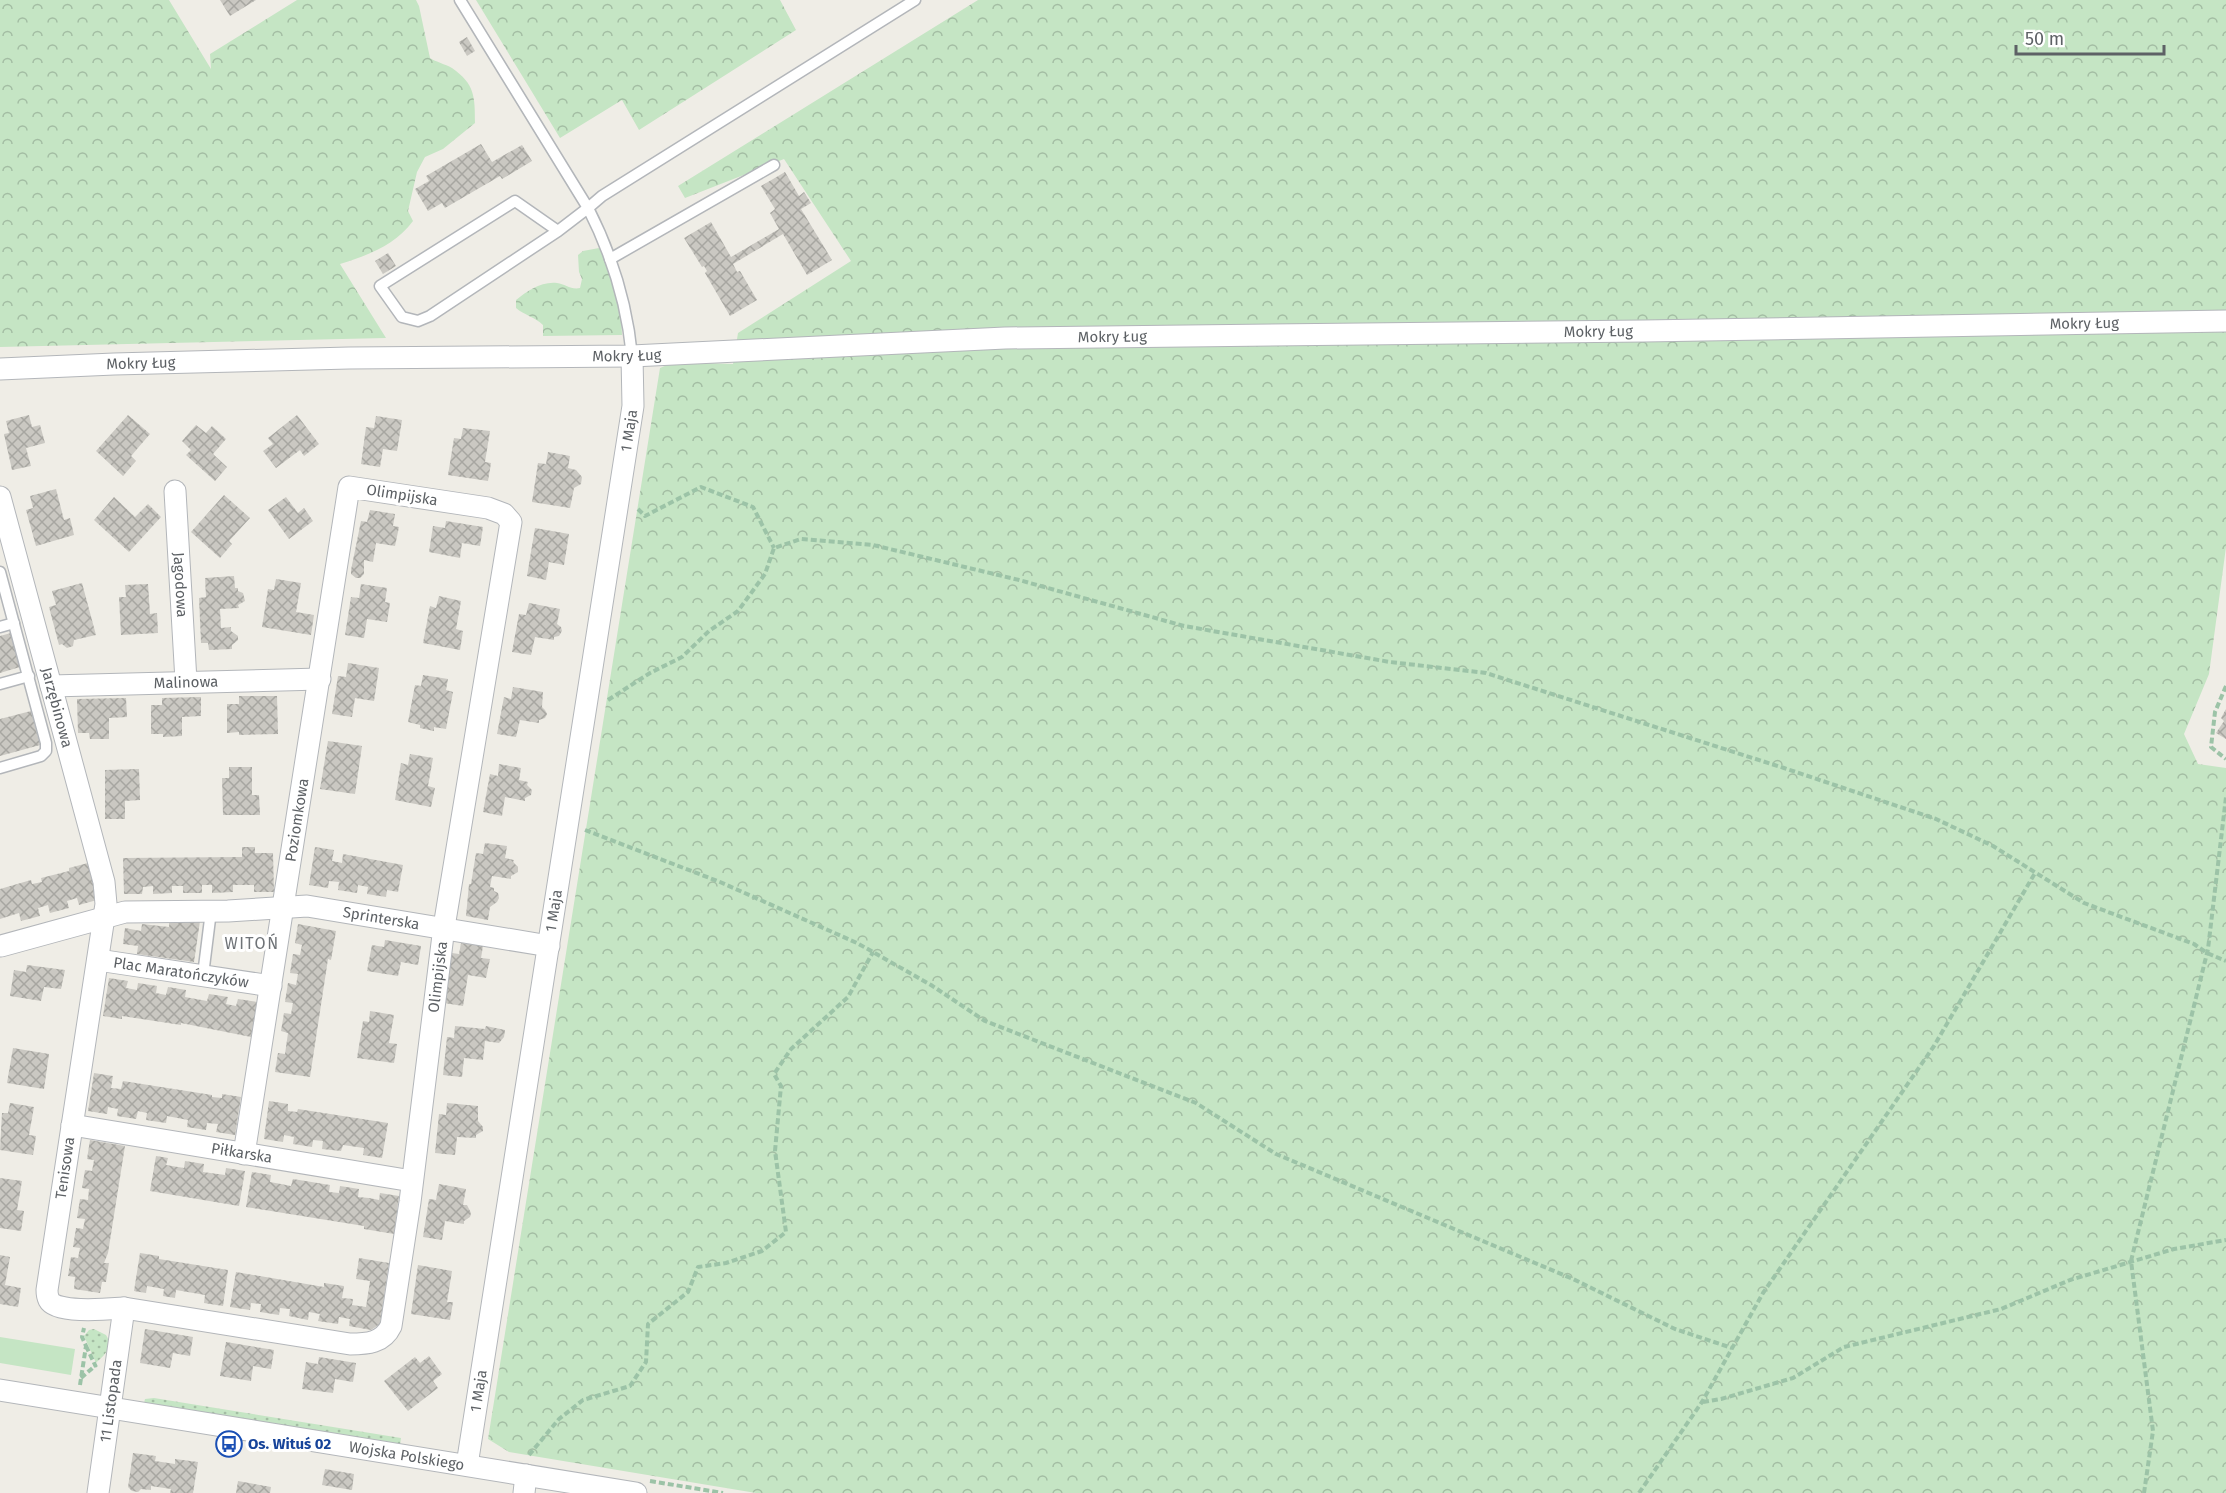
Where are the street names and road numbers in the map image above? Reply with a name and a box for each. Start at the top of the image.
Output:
street label: Mokry Ług [2049,314,2119,333]
street label: Mokry Ług [1564,322,1633,341]
street label: Mokry Ług [1078,327,1147,346]
street label: Mokry Ług [592,346,662,365]
street label: Mokry Ług [106,353,176,373]
street label: 1 Maja [617,408,641,453]
street label: Olimpijska [365,480,439,510]
street label: Jagodowa [170,552,191,618]
street label: Jarzębinowa [37,665,76,750]
street label: Malinowa [153,673,218,692]
street label: Poziomkowa [282,777,312,863]
street label: 1 Maja [542,888,566,933]
street label: Sprinterska [342,903,421,933]
street label: Olimpijska [424,940,451,1014]
street label: Plac Maratończyków [112,953,250,992]
street label: Tenisowa [52,1136,78,1200]
street label: Piłkarska [210,1139,274,1167]
street label: 11 Listopada [96,1358,126,1444]
street label: 1 Maja [466,1368,491,1413]
street label: Wojska Polskiego [348,1438,466,1474]

